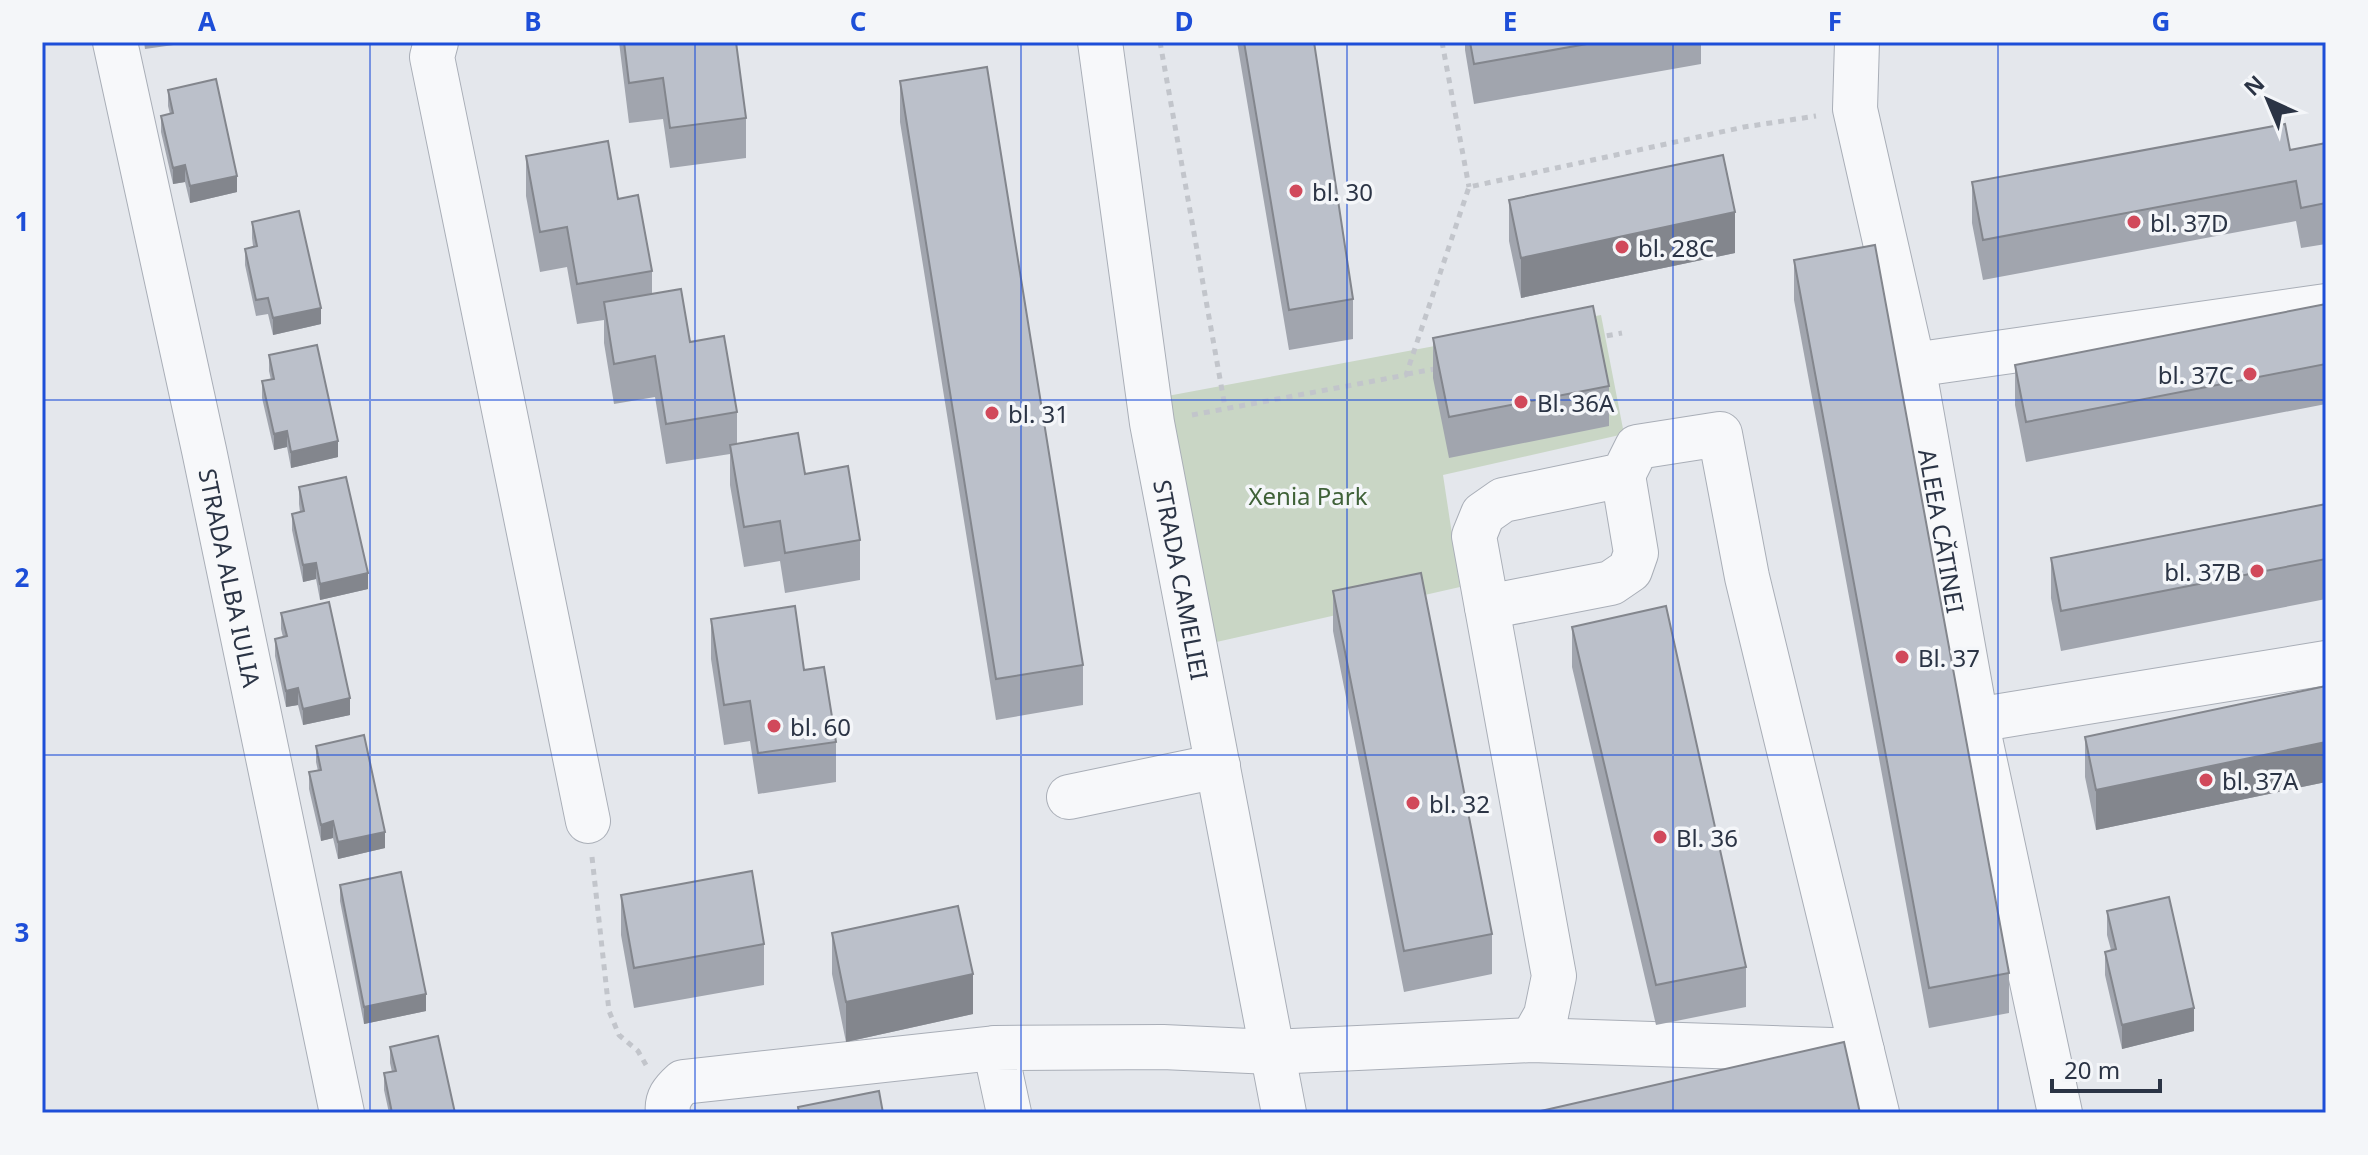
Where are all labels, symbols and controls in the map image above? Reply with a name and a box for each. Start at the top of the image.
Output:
text: A [198,3,216,39]
text: B [524,3,542,39]
text: C [850,3,866,39]
text: D [1174,3,1194,39]
text: E [1503,3,1517,39]
text: F [1828,3,1842,39]
text: G [2152,3,2170,39]
north arrow [2228,60,2308,140]
text: N [2237,68,2270,102]
place label: bl. 30 [1312,175,1373,208]
marker: bl. 30 [1287,182,1305,200]
text: 1 [15,203,29,239]
place label: bl. 37D [2150,206,2229,239]
marker: bl. 37D [2125,213,2143,231]
place label: bl. 28C [1638,231,1714,264]
marker: bl. 28C [1613,238,1631,256]
place label: bl. 37C [2158,358,2234,391]
marker: bl. 37C [2241,365,2259,383]
place label: Bl. 36A [1537,386,1615,419]
marker: Bl. 36A [1512,393,1530,411]
place label: bl. 31 [1008,397,1069,430]
marker: bl. 31 [983,404,1001,422]
street label: ALEEA CĂTINEI [1912,446,1973,616]
street label: STRADA ALBA IULIA [192,465,270,691]
street label: STRADA CAMELIEI [1147,477,1217,683]
park label: Xenia Park [1248,479,1368,512]
place label: bl. 37B [2164,555,2241,588]
text: 2 [15,559,30,595]
marker: bl. 37B [2248,562,2266,580]
place label: Bl. 37 [1918,641,1980,674]
marker: Bl. 37 [1893,648,1911,666]
place label: bl. 60 [790,710,851,743]
marker: bl. 60 [765,717,783,735]
place label: bl. 37A [2222,764,2299,797]
marker: bl. 37A [2197,771,2215,789]
place label: bl. 32 [1429,787,1490,820]
marker: bl. 32 [1404,794,1422,812]
place label: Bl. 36 [1676,821,1738,854]
marker: Bl. 36 [1651,828,1669,846]
text: 3 [15,914,29,950]
scale bar [2052,1043,2160,1093]
text: 20 m [2064,1053,2120,1086]

